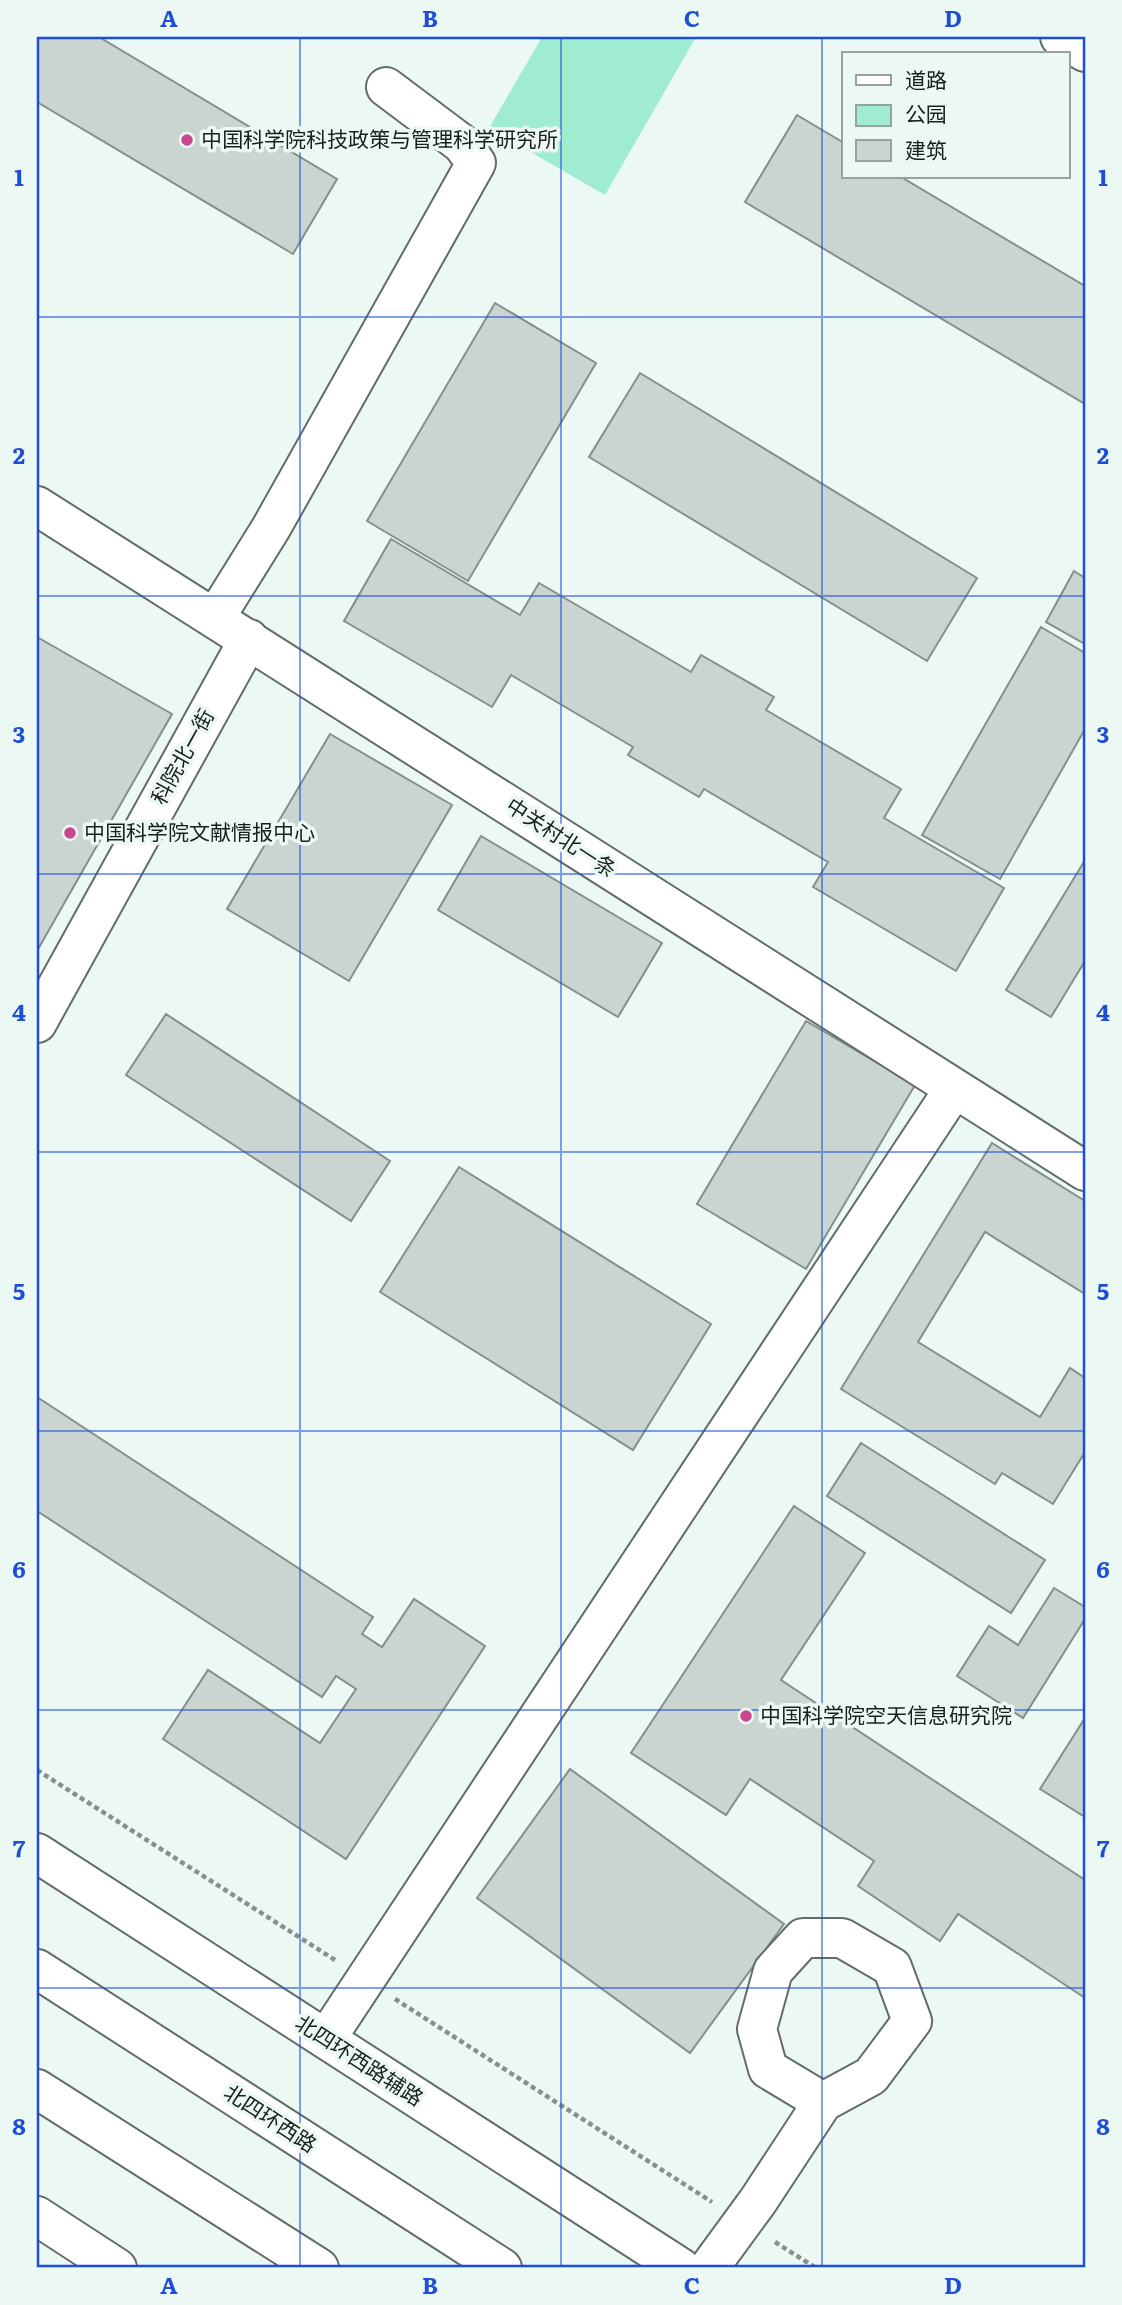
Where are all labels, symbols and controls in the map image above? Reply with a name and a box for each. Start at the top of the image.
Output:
text: A [160,0,178,34]
text: B [422,0,438,34]
text: C [684,0,700,34]
text: D [944,0,962,34]
legend [842,52,1070,178]
text: 道路 [905,63,947,94]
text: 公园 [905,97,947,128]
place label: 中国科学院科技政策与管理科学研究所 [201,122,558,153]
marker: 中国科学院科技政策与管理科学研究所 [179,132,195,148]
text: 建筑 [905,133,947,164]
text: 1 [14,159,24,193]
text: 1 [1098,159,1108,193]
text: 2 [13,437,25,471]
text: 2 [1097,437,1109,471]
street label: 科院北一街 [142,702,220,809]
text: 3 [13,716,25,750]
text: 3 [1097,716,1109,750]
street label: 中关村北一条 [501,789,624,883]
place label: 中国科学院文献情报中心 [84,815,315,846]
marker: 中国科学院文献情报中心 [62,825,78,841]
text: 4 [12,994,26,1028]
text: 4 [1096,994,1110,1028]
text: 5 [13,1273,25,1307]
text: 5 [1097,1273,1109,1307]
text: 6 [12,1551,26,1585]
text: 6 [1096,1551,1110,1585]
place label: 中国科学院空天信息研究院 [760,1698,1012,1729]
marker: 中国科学院空天信息研究院 [738,1708,754,1724]
text: 7 [13,1830,26,1864]
text: 7 [1097,1830,1110,1864]
street label: 北四环西路辅路 [290,2006,430,2112]
street label: 北四环西路 [219,2075,324,2158]
text: 8 [12,2108,26,2142]
text: 8 [1096,2108,1110,2142]
text: A [160,2267,178,2301]
text: B [422,2267,438,2301]
text: C [684,2267,700,2301]
text: D [944,2267,962,2301]

